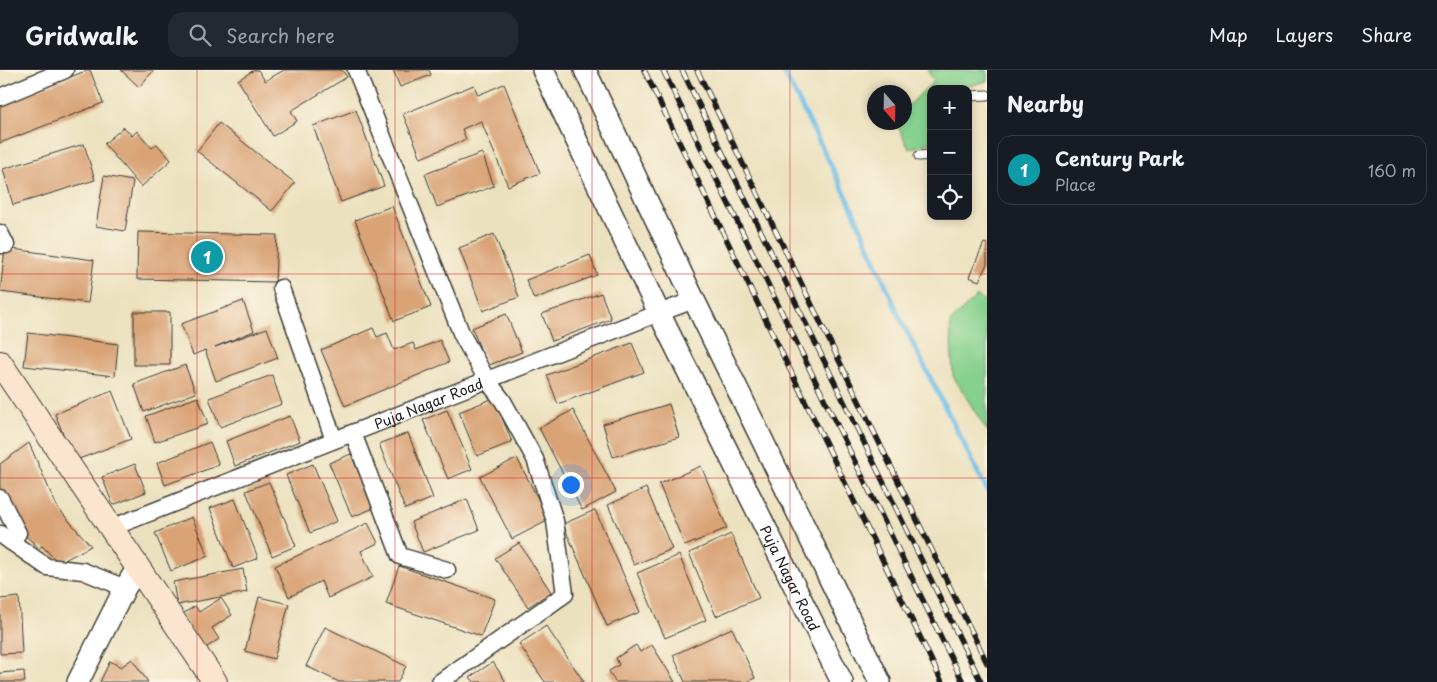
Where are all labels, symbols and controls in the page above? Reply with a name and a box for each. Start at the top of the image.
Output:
search box [168,12,518,57]
text: Gridwalk [25,17,138,53]
icon: search [186,21,214,49]
text: Search here [226,21,335,49]
text: Map [1209,21,1248,48]
text: Layers [1276,21,1333,48]
text: Share [1361,21,1412,48]
north arrow [867,85,912,130]
map controls [927,85,972,220]
button: + [927,85,972,130]
text: Nearby [1007,87,1084,119]
button: − [927,130,972,175]
text: Century Park [1055,144,1184,172]
text: 1 [1020,158,1028,182]
text: 160 m [1368,158,1416,182]
text: Place [1055,172,1096,196]
button: locate [927,175,972,220]
pin: 1 [191,238,223,276]
street label: Puja Nagar Road [371,372,486,434]
your location [558,472,584,498]
street label: Puja Nagar Road [755,521,826,634]

